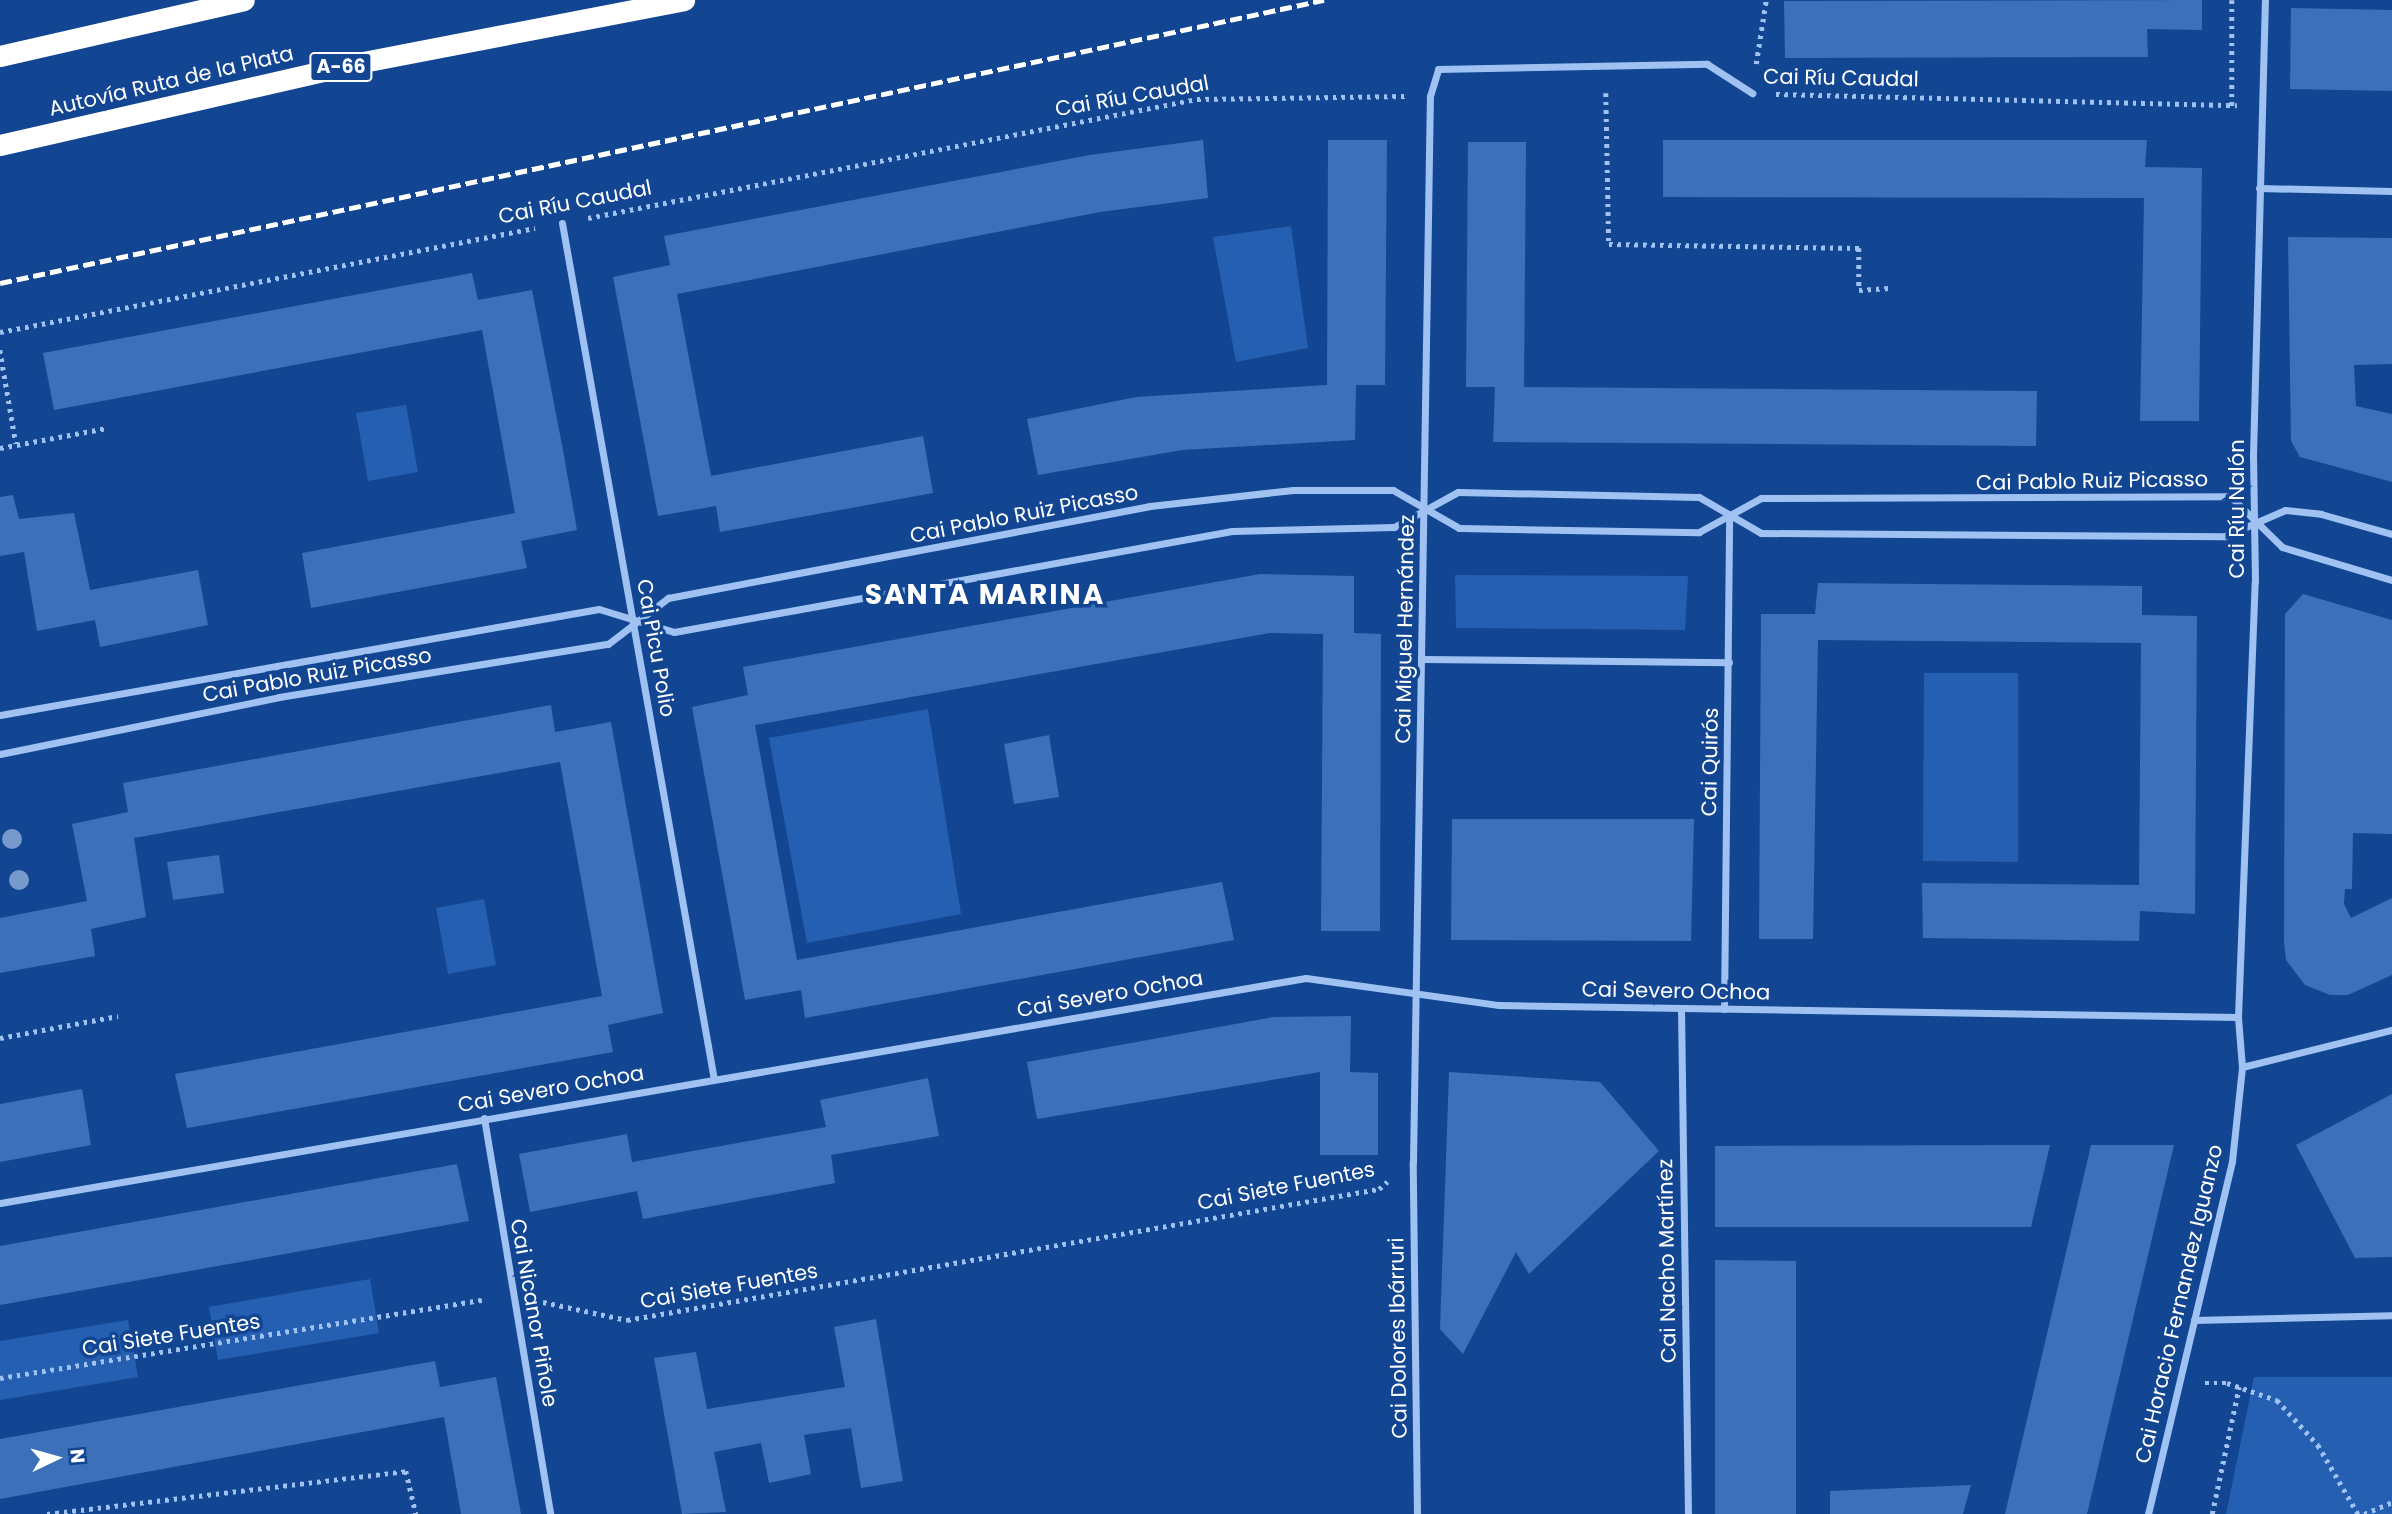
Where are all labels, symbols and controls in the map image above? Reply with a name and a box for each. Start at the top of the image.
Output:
street label: Autovía Ruta de la Plata [46,41,296,121]
road number: A-66 [308,52,374,82]
street label: Cai Ríu Caudal [1763,64,1919,92]
street label: Cai Ríu Caudal [1053,70,1211,122]
street label: Cai Ríu Caudal [496,175,654,229]
street label: Cai Ríu Nalón [2224,439,2250,579]
street label: Cai Pablo Ruiz Picasso [1976,466,2208,496]
street label: Cai Pablo Ruiz Picasso [908,479,1140,549]
street label: Cai Miguel Hernández [1390,514,1420,744]
street label: Cai Picu Polio [631,577,681,719]
district label: SANTA MARINA [866,578,1104,612]
street label: Cai Pablo Ruiz Picasso [201,642,433,708]
street label: Cai Quirós [1696,708,1724,816]
street label: Cai Severo Ochoa [1015,965,1205,1023]
street label: Cai Severo Ochoa [1582,977,1770,1005]
street label: Cai Severo Ochoa [456,1060,646,1118]
street label: Cai Horacio Fernandez Iguanzo [2130,1142,2228,1466]
street label: Cai Siete Fuentes [1195,1156,1377,1216]
street label: Cai Nacho Martínez [1653,1159,1681,1363]
street label: Cai Nicanor Piñole [505,1217,563,1409]
street label: Cai Dolores Ibárruri [1384,1237,1412,1439]
street label: Cai Siete Fuentes [638,1258,820,1314]
street label: Cai Siete Fuentes [80,1308,262,1362]
north arrow [21,1423,91,1493]
text: N [63,1448,91,1464]

